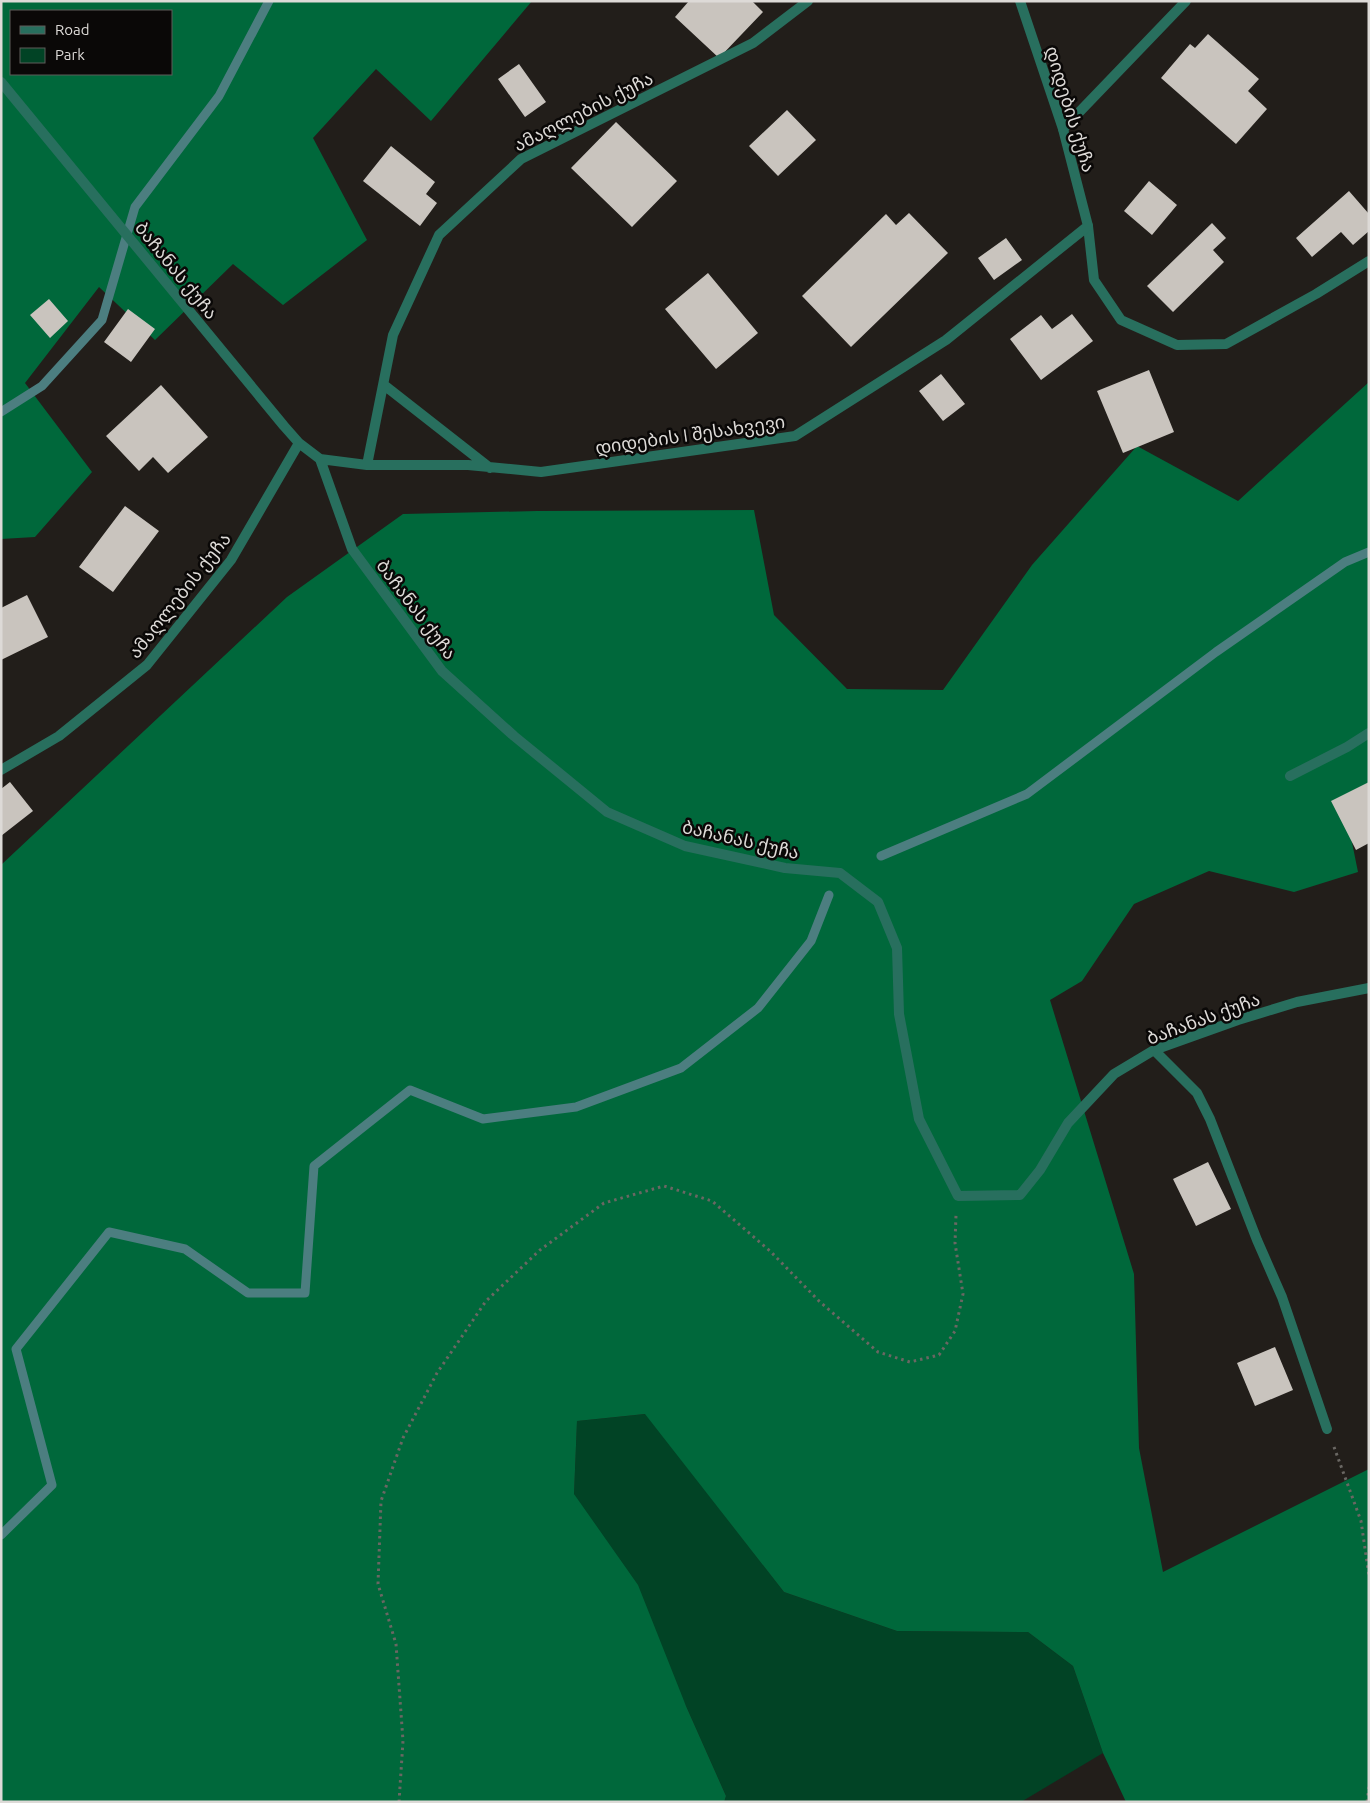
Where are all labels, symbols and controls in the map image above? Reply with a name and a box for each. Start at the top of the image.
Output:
legend [10,10,172,75]
text: Road [55,21,90,38]
street label: დიდების ქუჩა [1040,44,1100,175]
text: Park [55,46,85,63]
street label: ამაღლების ქუჩა [510,67,657,157]
street label: ბაჩანას ქუჩა [130,217,222,324]
street label: დიდების I შესახვევი [594,411,786,459]
street label: ამაღლების ქუჩა [124,528,236,663]
street label: ბაჩანას ქუჩა [372,555,461,664]
street label: ბაჩანას ქუჩა [680,816,801,864]
street label: ბაჩანას ქუჩა [1144,988,1263,1050]

